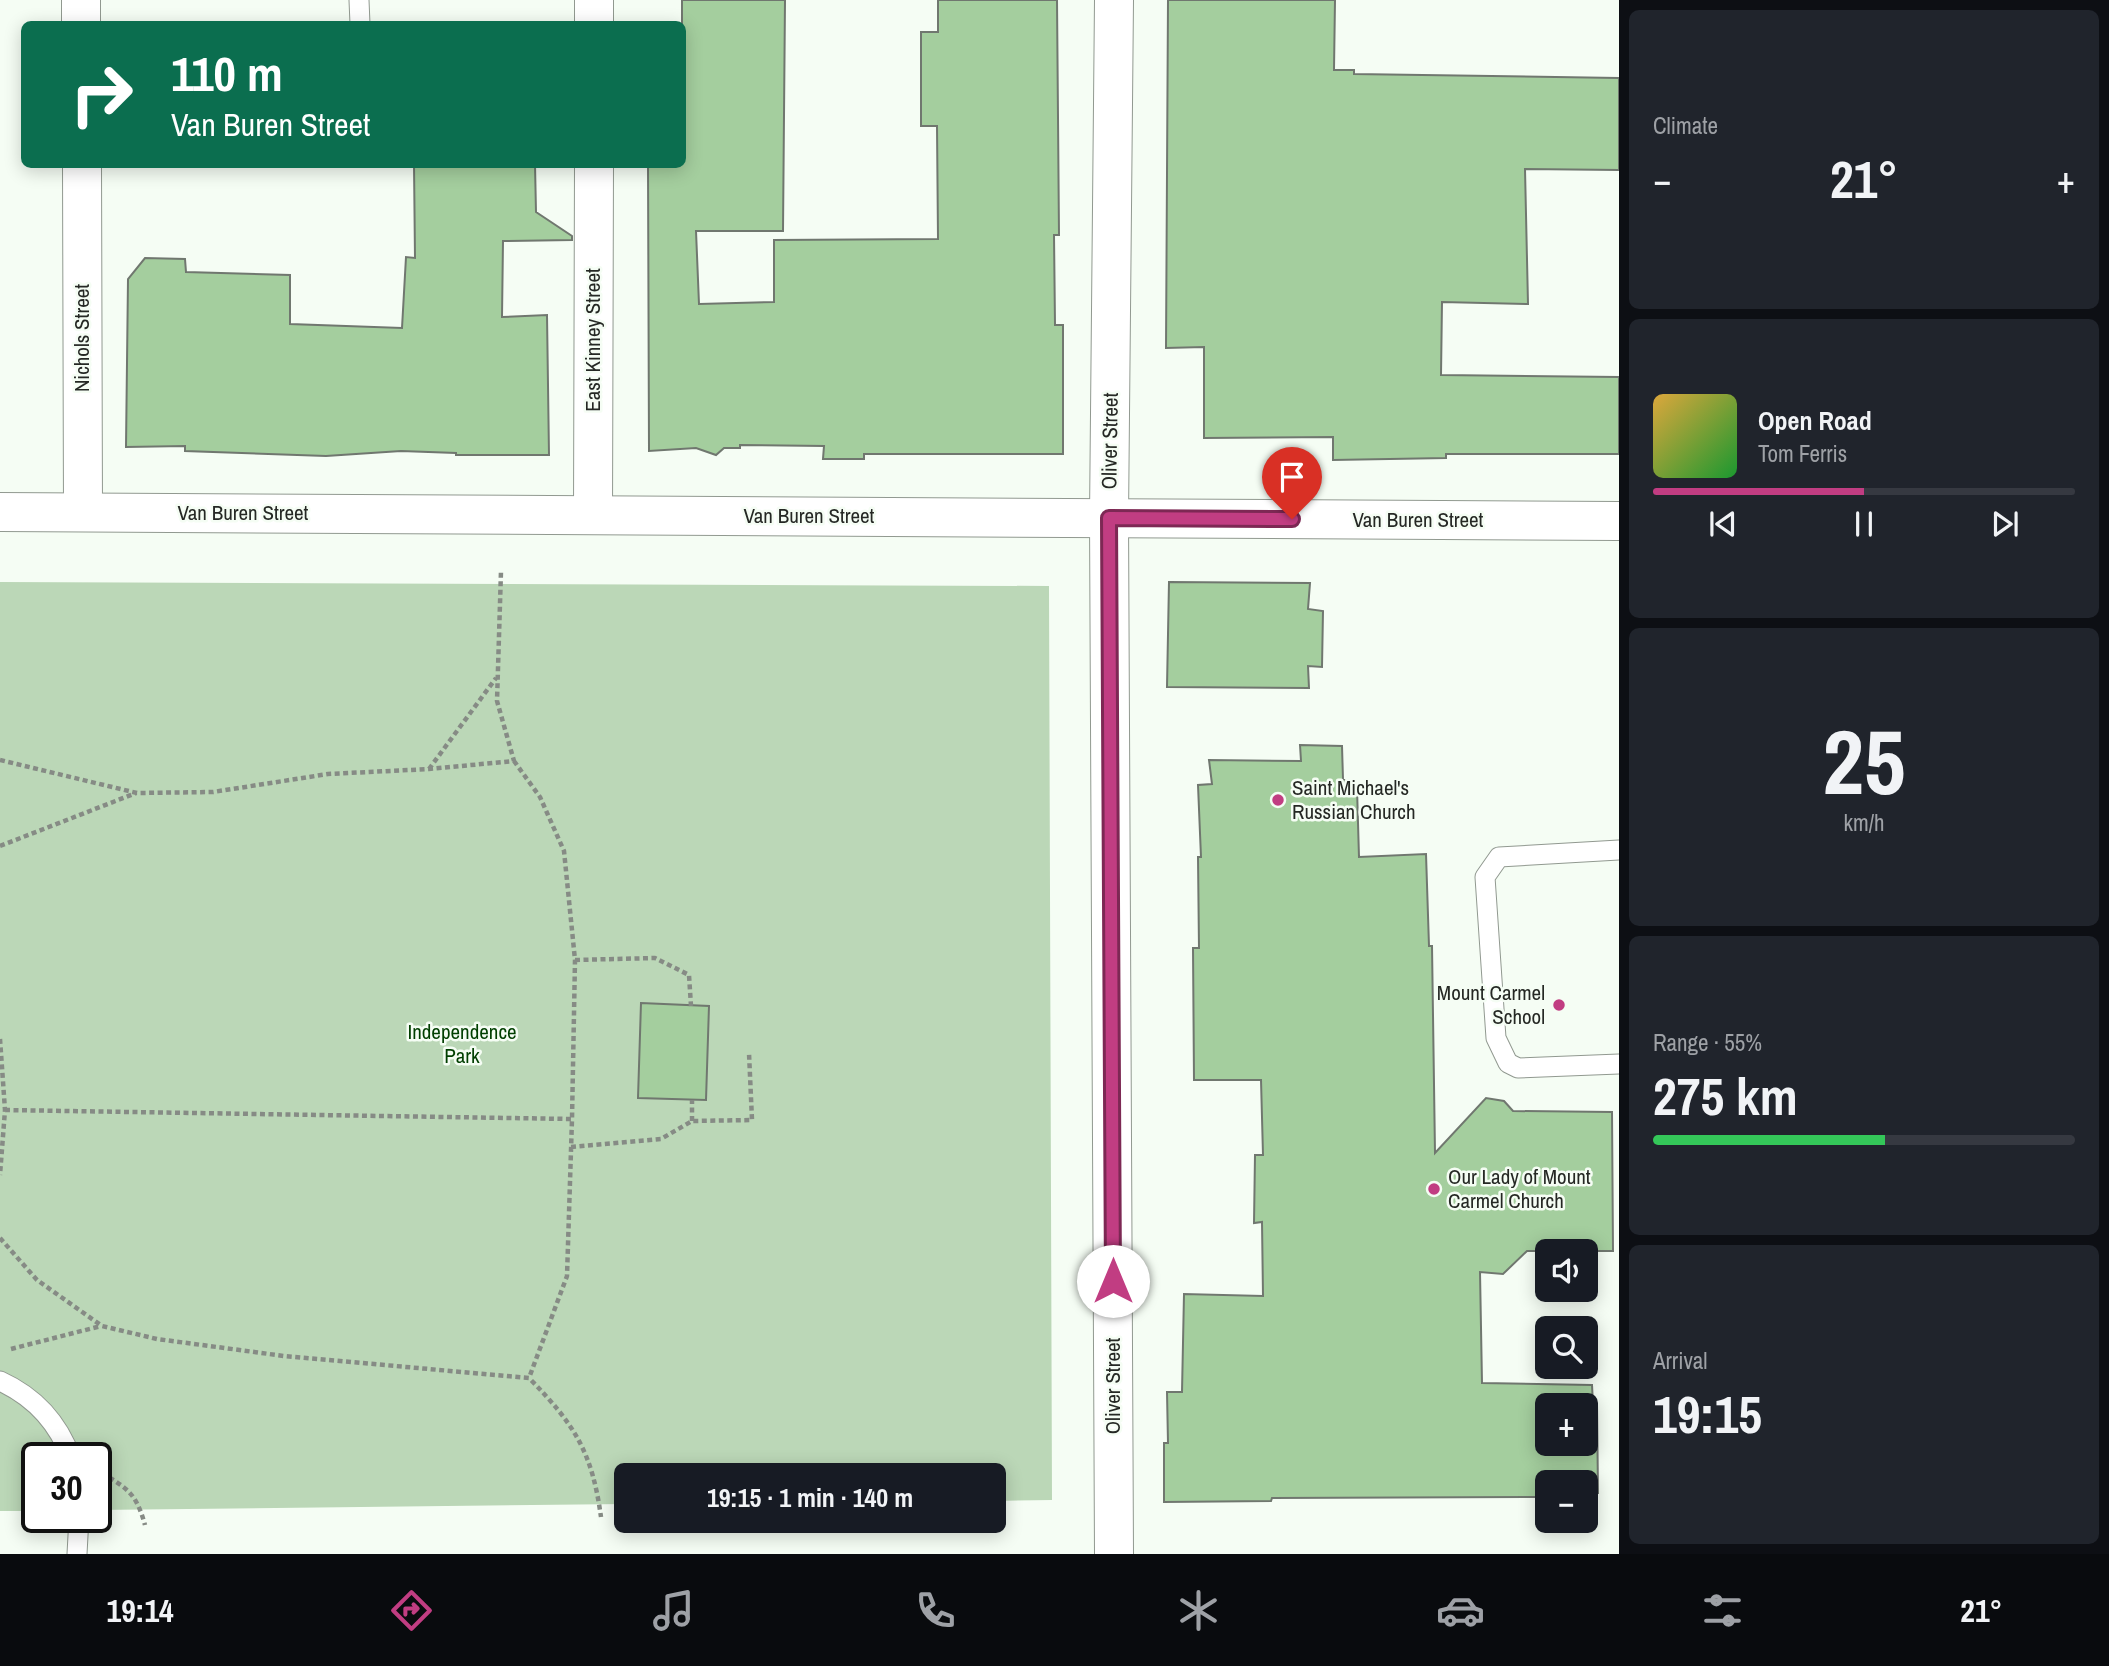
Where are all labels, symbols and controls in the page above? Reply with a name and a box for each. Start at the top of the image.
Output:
text: 110 m [171,40,283,106]
icon: right [56,49,147,140]
text: Van Buren Street [171,103,370,146]
text: Climate [1653,110,1718,141]
text: 21° [1830,144,1898,214]
text: − [1653,154,1671,205]
text: + [2057,154,2075,205]
street label: East Kinney Street [578,268,607,412]
street label: Nichols Street [67,284,96,392]
street label: Oliver Street [1094,392,1125,490]
text: Open Road [1758,403,1872,438]
text: Tom Ferris [1758,438,1847,469]
pin [1262,447,1322,519]
icon: arrive [1273,458,1311,496]
street label: Van Buren Street [178,498,309,527]
street label: Van Buren Street [744,501,875,530]
street label: Van Buren Street [1353,505,1484,534]
icon: previous [1704,505,1742,543]
icon: pause [1845,505,1883,543]
icon: next [1986,505,2024,543]
text: 25 [1823,700,1906,822]
place label: Saint Michael's Russian Church [1292,773,1415,826]
marker: Saint Michael's Russian Church [1270,792,1286,808]
text: km/h [1844,807,1884,838]
place label: Mount Carmel School [1437,978,1545,1031]
marker: Mount Carmel School [1551,997,1567,1013]
park label: Independence Park [407,1017,517,1070]
text: Range · 55% [1653,1027,1762,1058]
text: 275 km [1653,1061,1798,1131]
place label: Our Lady of Mount Carmel Church [1448,1162,1591,1215]
marker: Our Lady of Mount Carmel Church [1426,1181,1442,1197]
map controls [1535,1239,1598,1533]
button: sound [1535,1239,1598,1302]
position arrow [1076,1244,1150,1318]
button: search [1535,1316,1598,1379]
street label: Oliver Street [1098,1337,1127,1434]
text: Arrival [1653,1345,1708,1376]
text: 19:15 [1653,1379,1762,1449]
button: + [1535,1393,1598,1456]
speed limit sign: 30 [21,1442,112,1533]
button: − [1535,1470,1598,1533]
text: 19:15 · 1 min · 140 m [707,1480,913,1515]
icon: directions [387,1586,436,1635]
icon: music [649,1586,698,1635]
icon: phone [911,1586,960,1635]
icon: climate [1174,1586,1223,1635]
icon: car [1436,1586,1485,1635]
icon: filters [1698,1586,1747,1635]
text: 19:14 [107,1589,174,1632]
text: 21° [1960,1589,2002,1632]

